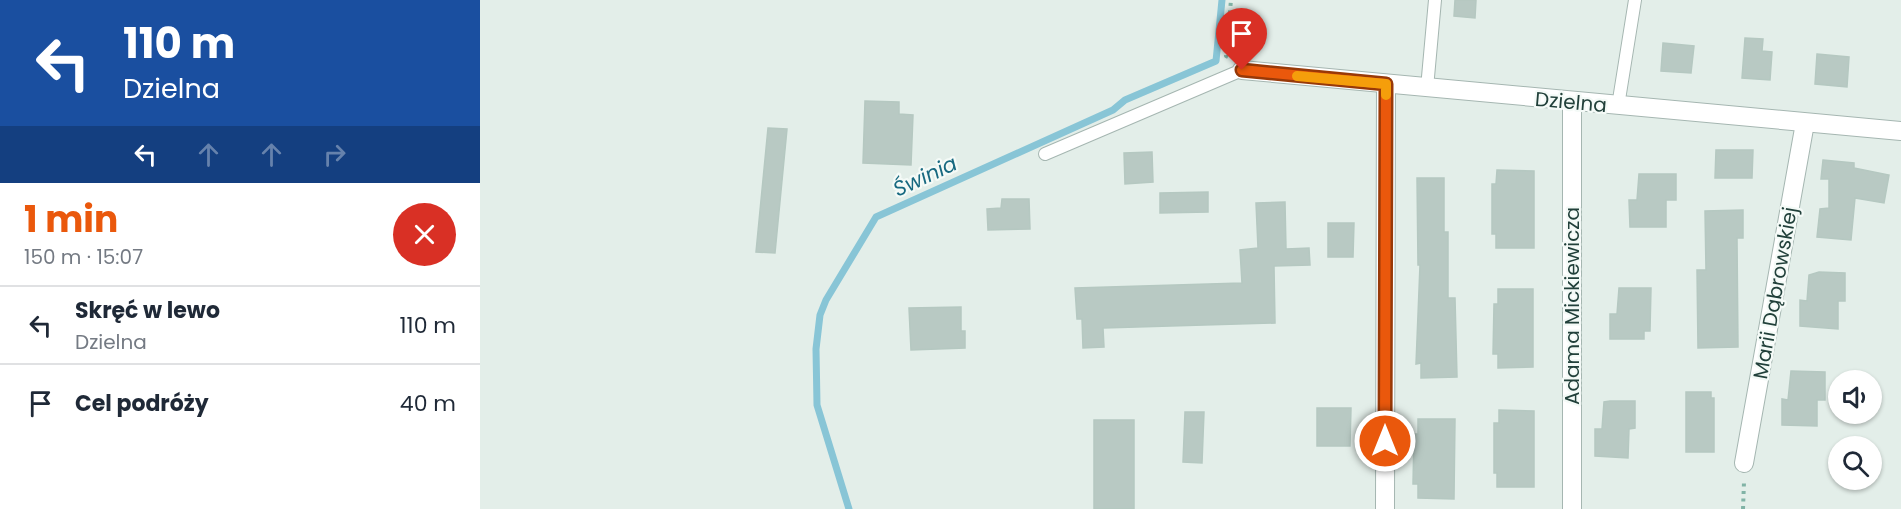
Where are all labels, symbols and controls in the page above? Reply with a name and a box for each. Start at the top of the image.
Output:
pin [1216,8,1267,70]
text: 110 m [123,14,235,73]
icon: arrive [1225,17,1258,50]
icon: left [24,24,102,102]
text: Dzielna [123,70,220,107]
street label: Dzielna [1534,85,1608,119]
icon: left [129,138,162,171]
icon: ahead [192,138,225,171]
icon: ahead [255,138,288,171]
icon: right [318,138,351,171]
water label: Świnia [888,149,962,203]
text: 1 min [24,194,118,245]
button: close [393,203,456,266]
street label: Marii Dąbrowskiej [1746,205,1804,381]
street label: Adama Mickiewicza [1558,207,1586,405]
text: 150 m · 15:07 [24,243,143,271]
text: Skręć w lewo [75,295,220,326]
icon: left [24,309,57,342]
text: 110 m [400,310,456,341]
text: Dzielna [75,328,147,356]
map controls [1828,370,1882,490]
button: sound [1828,370,1882,424]
icon: arrive [24,387,57,420]
text: Cel podróży [75,388,209,419]
text: 40 m [400,388,456,419]
position arrow [1353,409,1417,473]
button: search [1828,436,1882,490]

